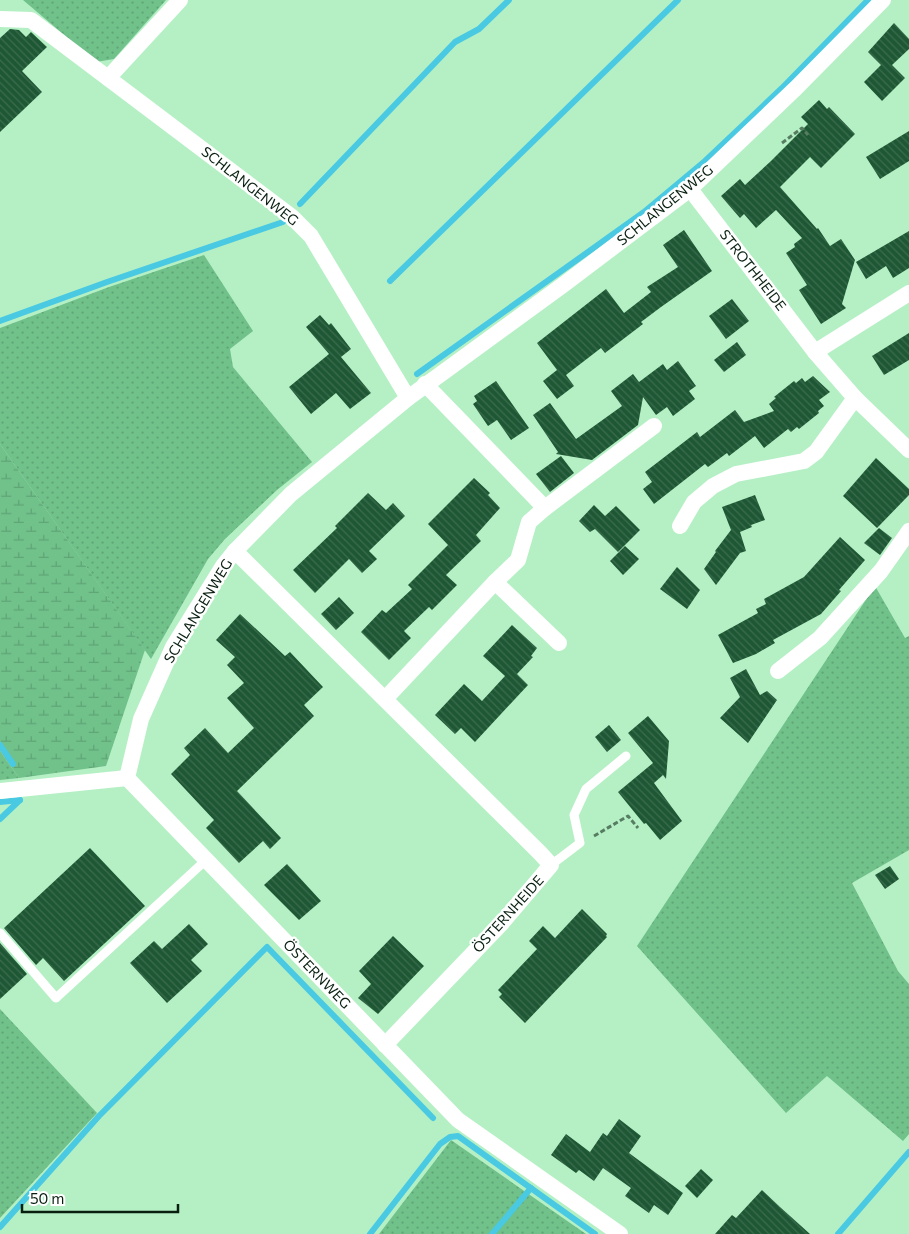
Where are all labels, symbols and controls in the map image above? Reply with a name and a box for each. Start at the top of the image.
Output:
street label: SCHLANGENWEG [198,142,302,229]
street label: SCHLANGENWEG [613,161,716,249]
street label: STROTHHEIDE [717,226,790,314]
street label: SCHLANGENWEG [160,556,235,666]
street label: ÖSTERNHEIDE [469,872,547,956]
street label: ÖSTERNWEG [280,936,355,1012]
scale bar [22,1182,179,1214]
text: 50 m [30,1189,64,1207]

